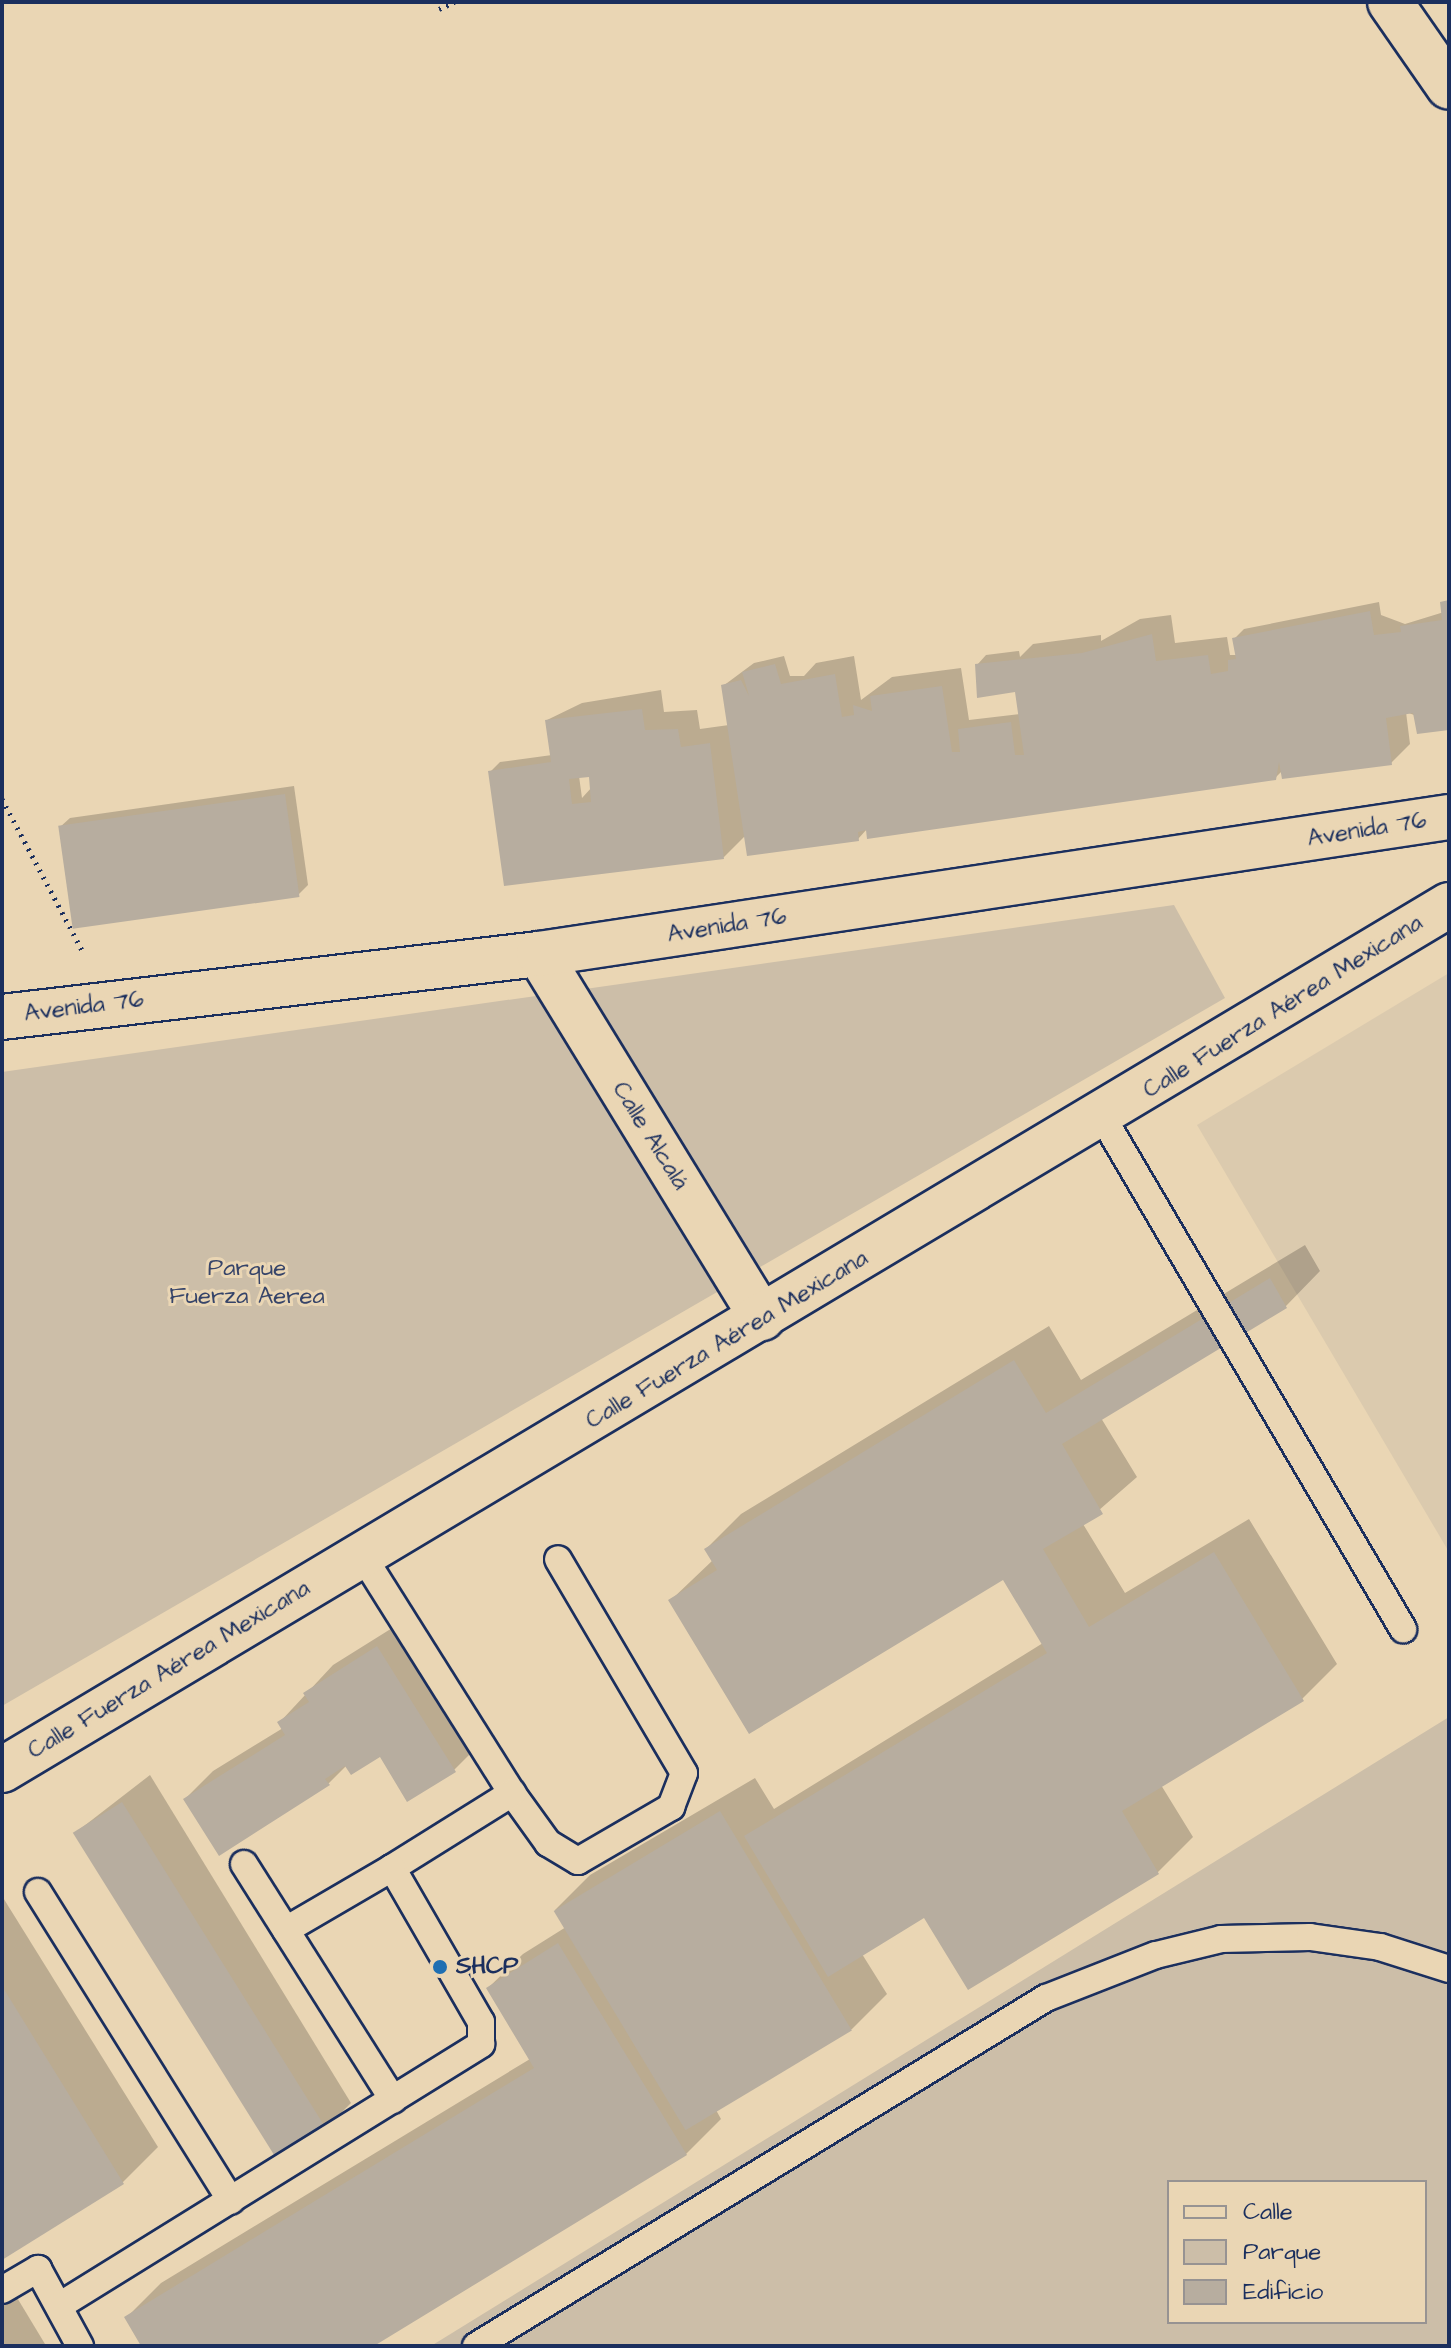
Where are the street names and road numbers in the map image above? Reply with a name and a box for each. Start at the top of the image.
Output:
street label: Avenida 76 [1305,806,1429,854]
street label: Avenida 76 [665,902,789,950]
street label: Calle Fuerza Aérea Mexicana [1138,909,1428,1105]
street label: Avenida 76 [23,985,145,1029]
street label: Calle Alcalá [605,1077,695,1195]
street label: Calle Fuerza Aérea Mexicana [581,1244,873,1436]
street label: Calle Fuerza Aérea Mexicana [23,1574,315,1766]

